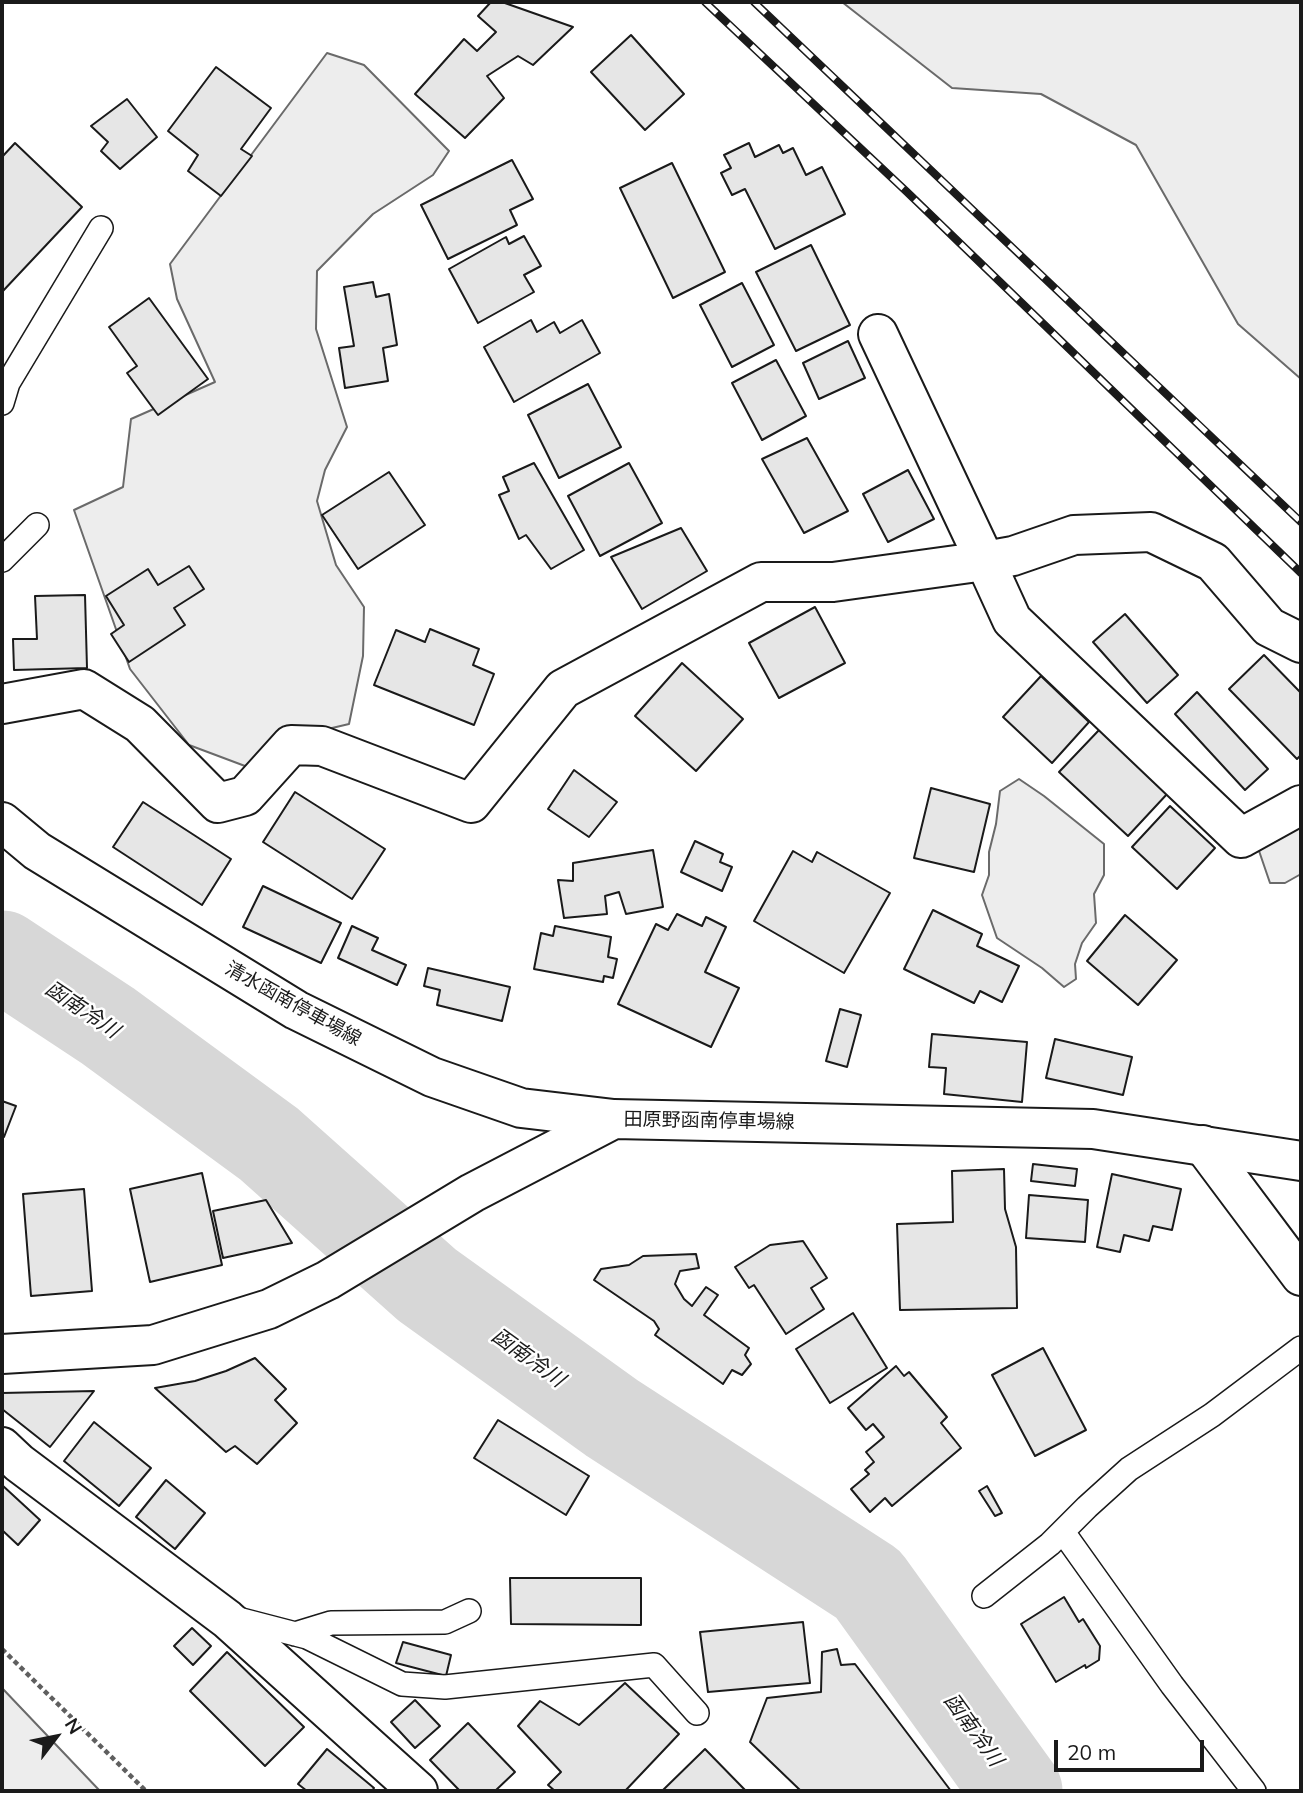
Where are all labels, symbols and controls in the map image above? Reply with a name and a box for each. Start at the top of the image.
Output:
street label: 清水函南停車場線 [221,957,365,1051]
water label: 函南冷川 [40,976,124,1044]
street label: 田原野函南停車場線 [623,1108,795,1134]
water label: 函南冷川 [487,1323,569,1393]
water label: 函南冷川 [938,1689,1008,1771]
north arrow [21,1702,91,1772]
text: N [60,1713,88,1738]
scale bar [1058,1727,1208,1771]
text: 20 m [1067,1739,1116,1765]

